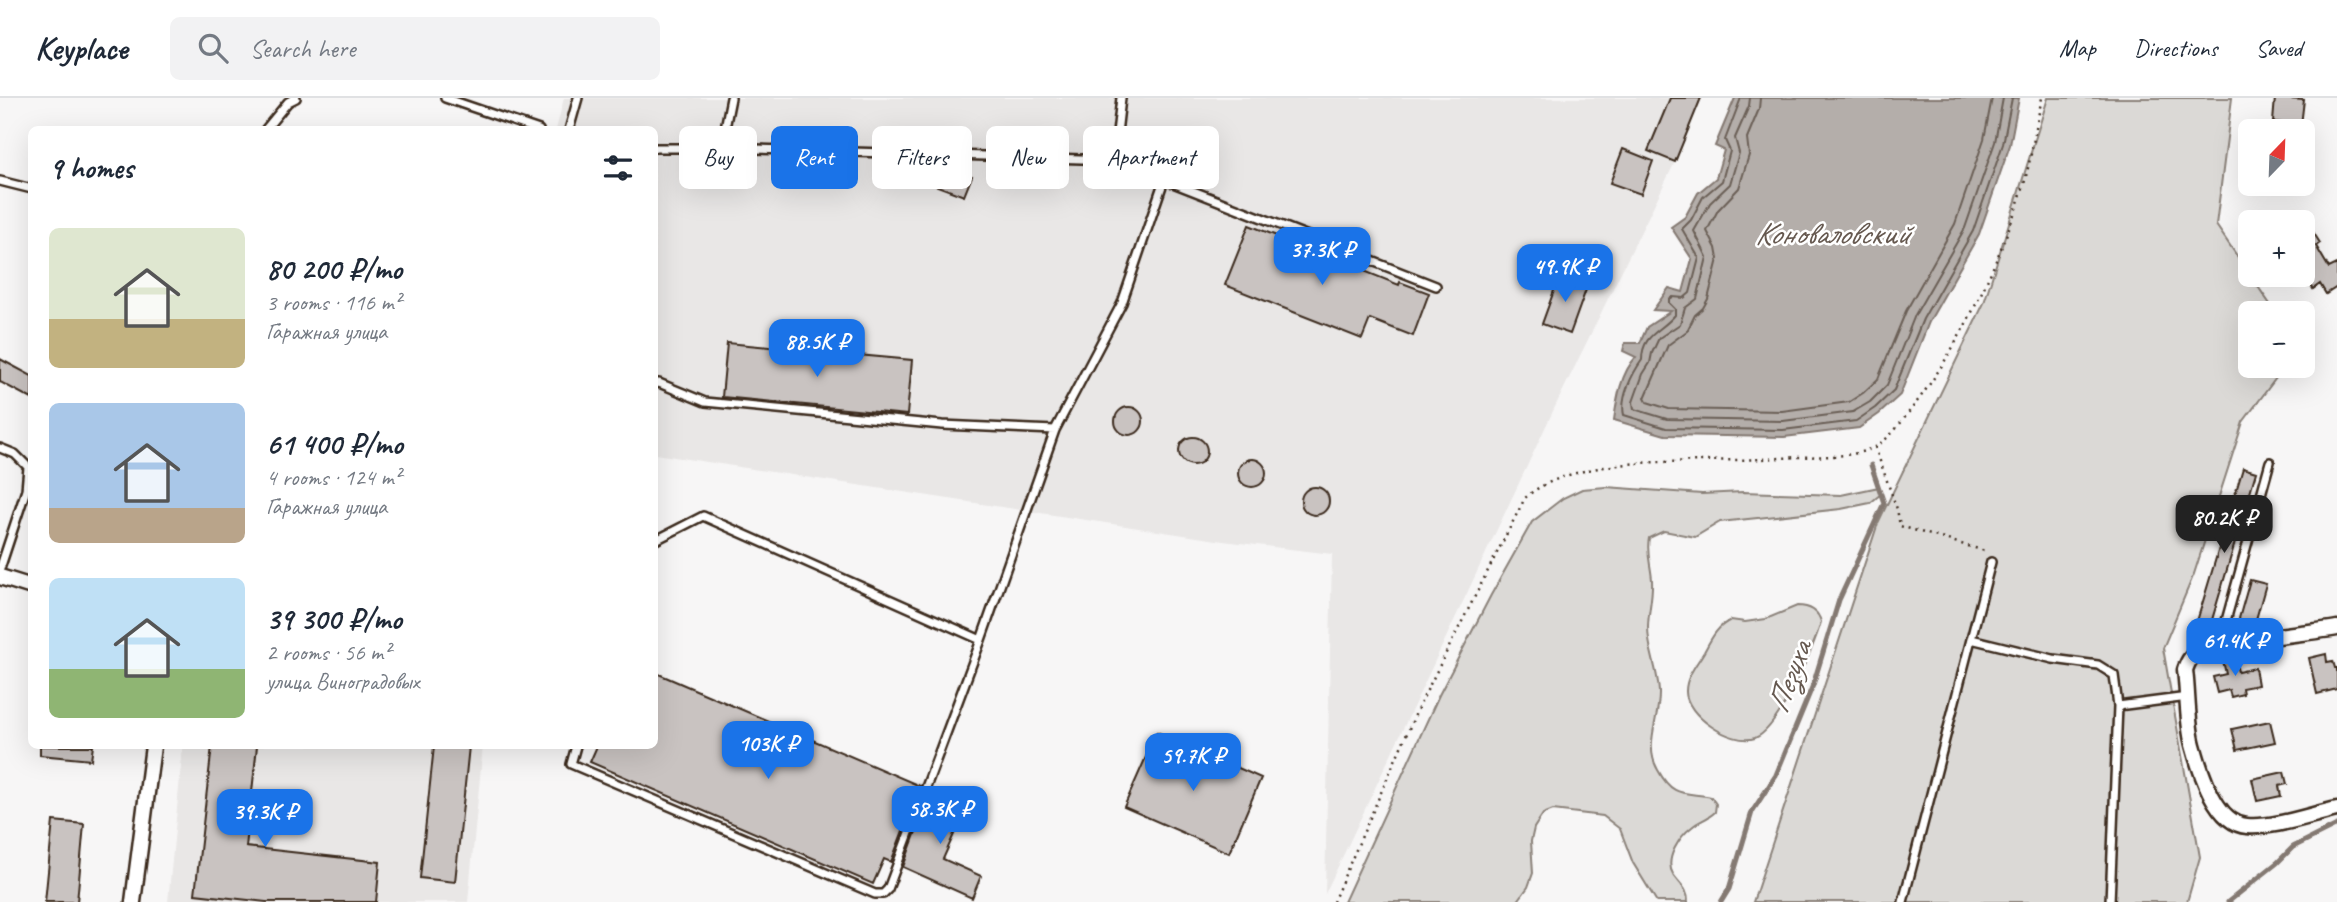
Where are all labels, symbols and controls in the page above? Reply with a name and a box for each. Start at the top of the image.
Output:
search box [170,17,660,80]
text: Keyplace [35,27,128,69]
icon: search [194,29,232,67]
text: Search here [250,32,356,65]
text: Map [2059,33,2096,63]
text: Directions [2134,33,2217,63]
text: Saved [2255,33,2302,63]
north arrow [2238,119,2315,196]
map controls [2238,119,2315,378]
chip: Buy [679,126,757,189]
chip: Rent [771,126,858,189]
chip: Filters [872,126,972,189]
chip: New [986,126,1069,189]
chip: Apartment [1083,126,1219,189]
text: 9 homes [49,149,133,187]
icon: filters [599,149,637,187]
button: + [2238,210,2315,287]
water label: Коноваловский [1755,213,1916,254]
pin: 37.3K ₽ [1257,228,1387,287]
text: 37.3K ₽ [1290,235,1354,264]
pin: 49.9K ₽ [1500,244,1630,304]
text: 80 200 ₽/mo [266,250,402,288]
text: 49.9K ₽ [1533,252,1597,281]
icon: home [105,256,189,340]
text: 3 rooms · 116 m² [266,288,401,317]
button: − [2238,301,2315,378]
text: Гаражная улица [266,317,387,346]
pin: 88.5K ₽ [752,320,882,379]
text: 88.5K ₽ [785,327,849,356]
text: 61 400 ₽/mo [266,425,403,463]
icon: home [105,431,189,515]
text: 4 rooms · 124 m² [266,463,401,492]
text: Гаражная улица [266,492,387,521]
pin: 80.2K ₽ [2159,496,2289,555]
text: 80.2K ₽ [2192,503,2256,532]
text: 39 300 ₽/mo [266,600,402,638]
icon: home [105,606,189,690]
pin: 61.4K ₽ [2170,618,2300,678]
text: 61.4K ₽ [2202,626,2268,655]
water label: Пезуха [1757,632,1822,719]
text: 2 rooms · 56 m² [266,638,390,667]
text: улица Виноградовых [266,667,419,696]
pin: 103K ₽ [711,722,825,781]
text: 103K ₽ [738,729,798,758]
pin: 59.7K ₽ [1128,734,1258,793]
text: 59.7K ₽ [1161,741,1225,770]
pin: 58.3K ₽ [875,786,1005,846]
pin: 39.3K ₽ [200,790,330,849]
text: 58.3K ₽ [908,794,972,823]
text: 39.3K ₽ [233,797,297,826]

